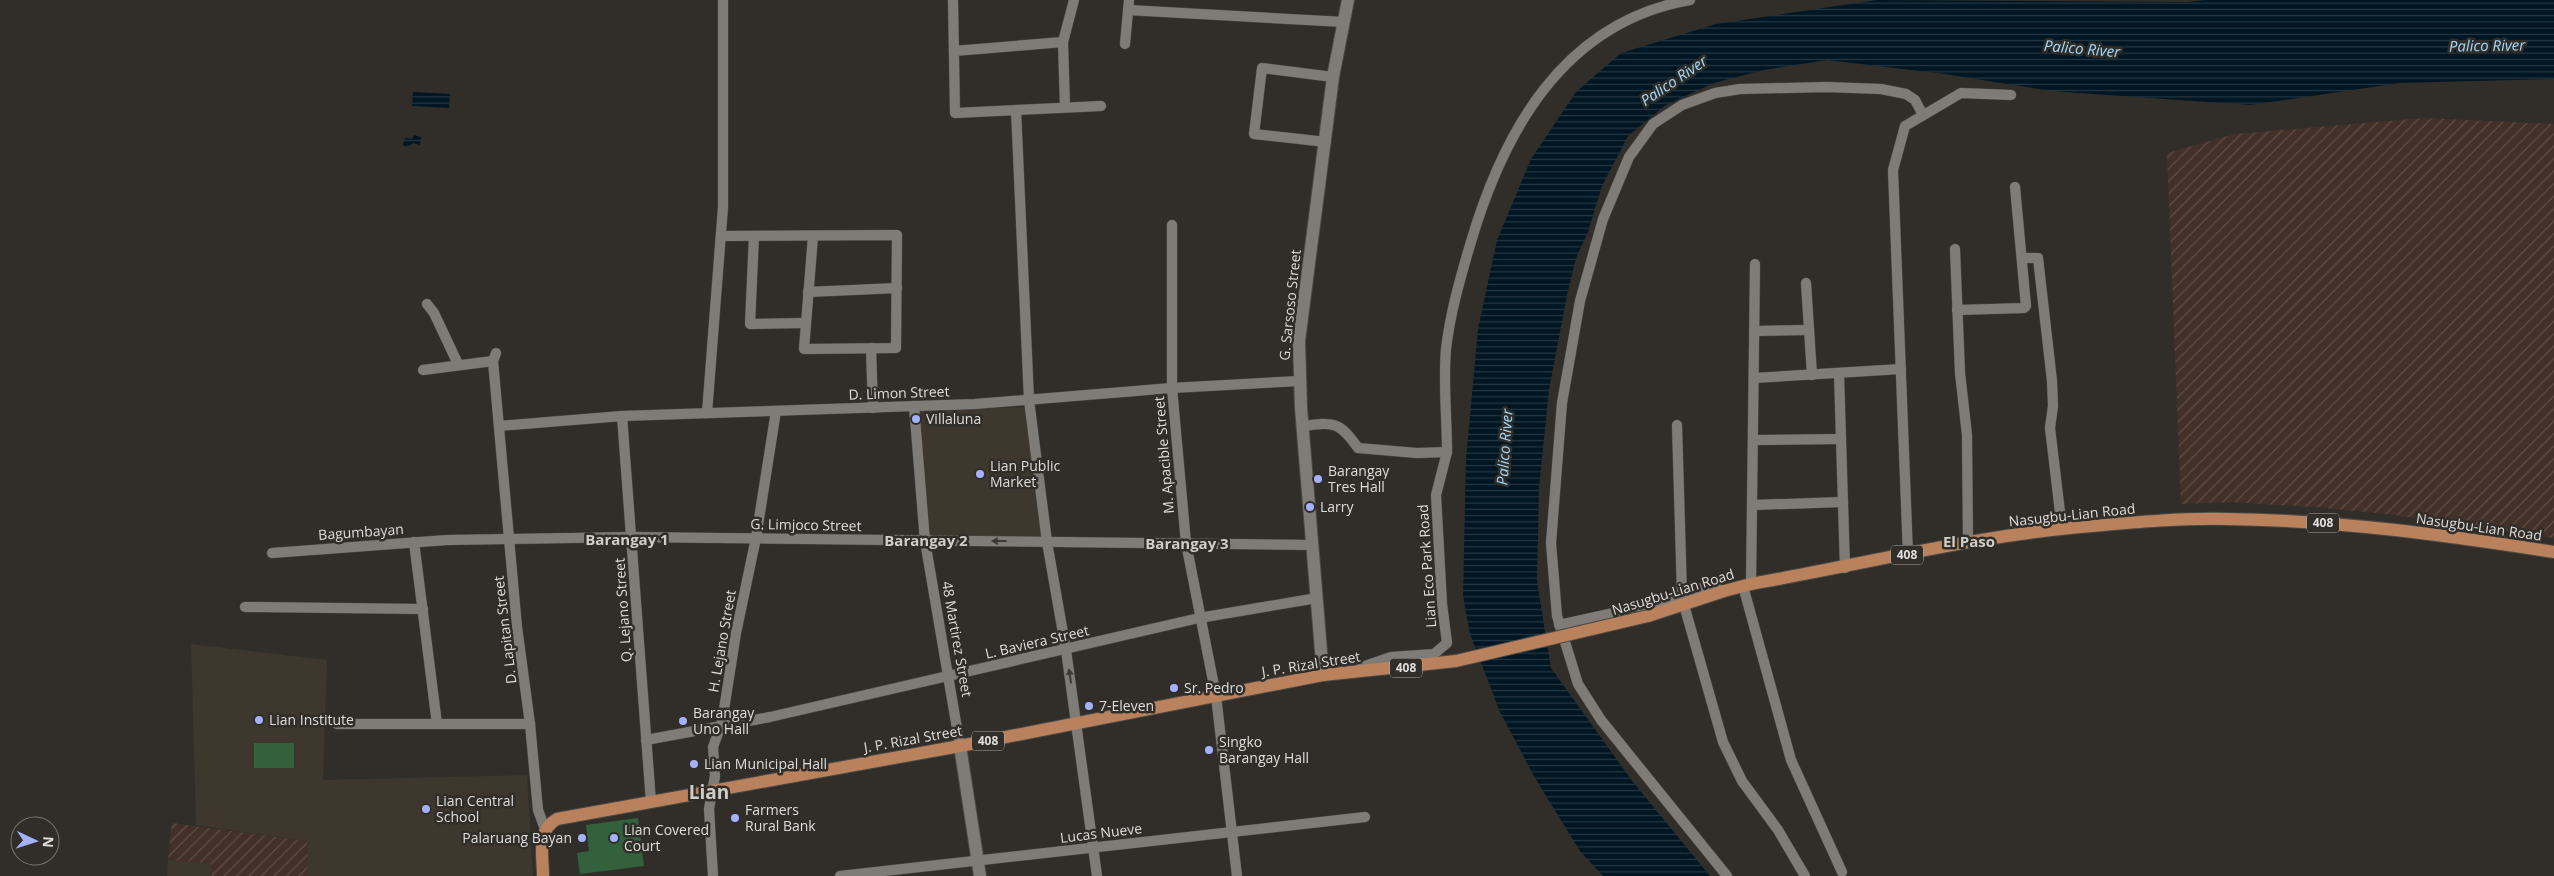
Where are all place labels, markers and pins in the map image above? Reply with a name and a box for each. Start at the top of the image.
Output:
place label: Villaluna [926,409,981,428]
marker: Villaluna [910,413,922,425]
place label: Lian Public Market [990,456,1060,491]
place label: Barangay Tres Hall [1328,461,1390,496]
marker: Lian Public Market [974,468,986,480]
marker: Barangay Tres Hall [1312,473,1324,485]
place label: Larry [1320,497,1355,516]
marker: Larry [1304,501,1316,513]
place label: Sr. Pedro [1184,678,1244,697]
marker: Sr. Pedro [1168,682,1180,694]
place label: 7-Eleven [1099,696,1154,715]
marker: 7-Eleven [1083,700,1095,712]
place label: Barangay Uno Hall [693,703,755,738]
place label: Lian Institute [269,710,354,729]
marker: Lian Institute [253,714,265,726]
marker: Barangay Uno Hall [677,715,689,727]
place label: Singko Barangay Hall [1219,732,1309,767]
marker: Singko Barangay Hall [1203,744,1215,756]
place label: Lian Municipal Hall [704,754,827,773]
marker: Lian Municipal Hall [688,758,700,770]
place label: Lian Central School [436,791,514,826]
place label: Farmers Rural Bank [745,800,816,835]
marker: Lian Central School [420,803,432,815]
marker: Farmers Rural Bank [729,812,741,824]
place label: Lian Covered Court [624,820,709,855]
place label: Palaruang Bayan [462,828,572,847]
marker: Palaruang Bayan [576,832,588,844]
marker: Lian Covered Court [608,832,620,844]

